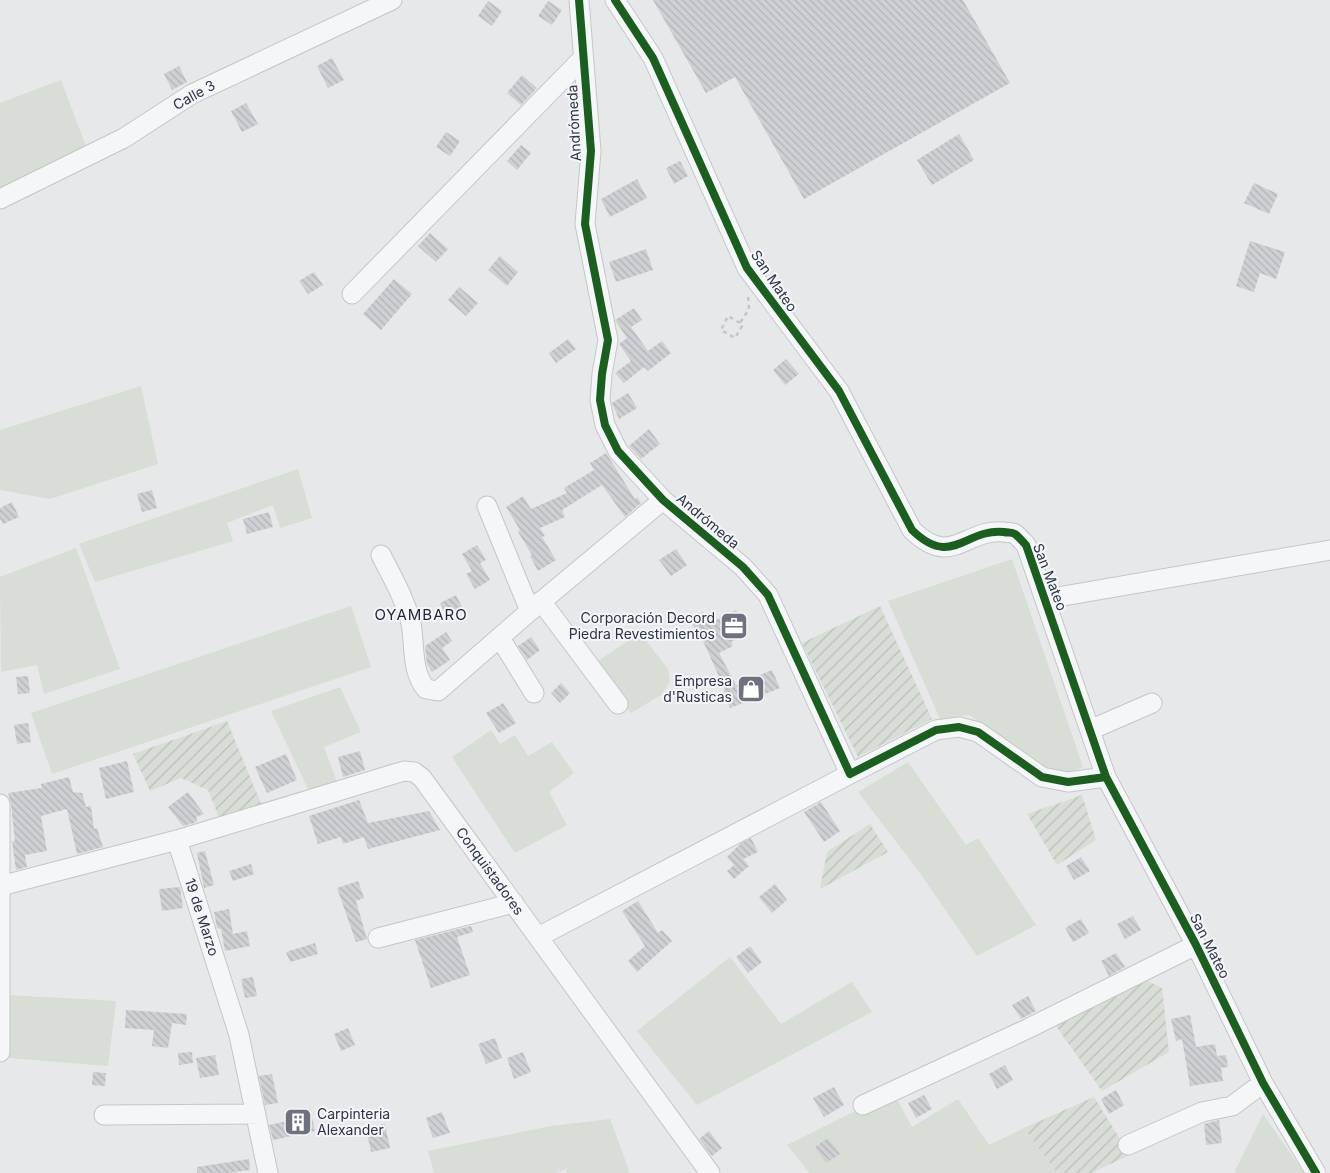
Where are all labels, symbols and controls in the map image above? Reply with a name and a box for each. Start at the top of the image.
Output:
street label: Calle 3 [170,76,218,113]
street label: Andrómeda [563,84,584,162]
street label: San Mateo [748,247,801,315]
street label: Andrómeda [673,489,743,552]
street label: San Mateo [1030,541,1071,613]
district label: OYAMBARO [374,605,468,624]
place label: Corporación Decord Piedra Revestimientos [569,609,715,642]
office icon: Corporación Decord Piedra Revestimientos [719,611,749,641]
place label: Empresa d'Rusticas [663,672,732,705]
shop icon: Empresa d'Rusticas [736,674,766,704]
street label: Conquistadores [453,823,528,918]
street label: 19 de Marzo [182,876,223,958]
street label: San Mateo [1187,910,1234,981]
place label: Carpinteria Alexander [317,1105,390,1138]
building icon: Carpinteria Alexander [283,1107,313,1137]

